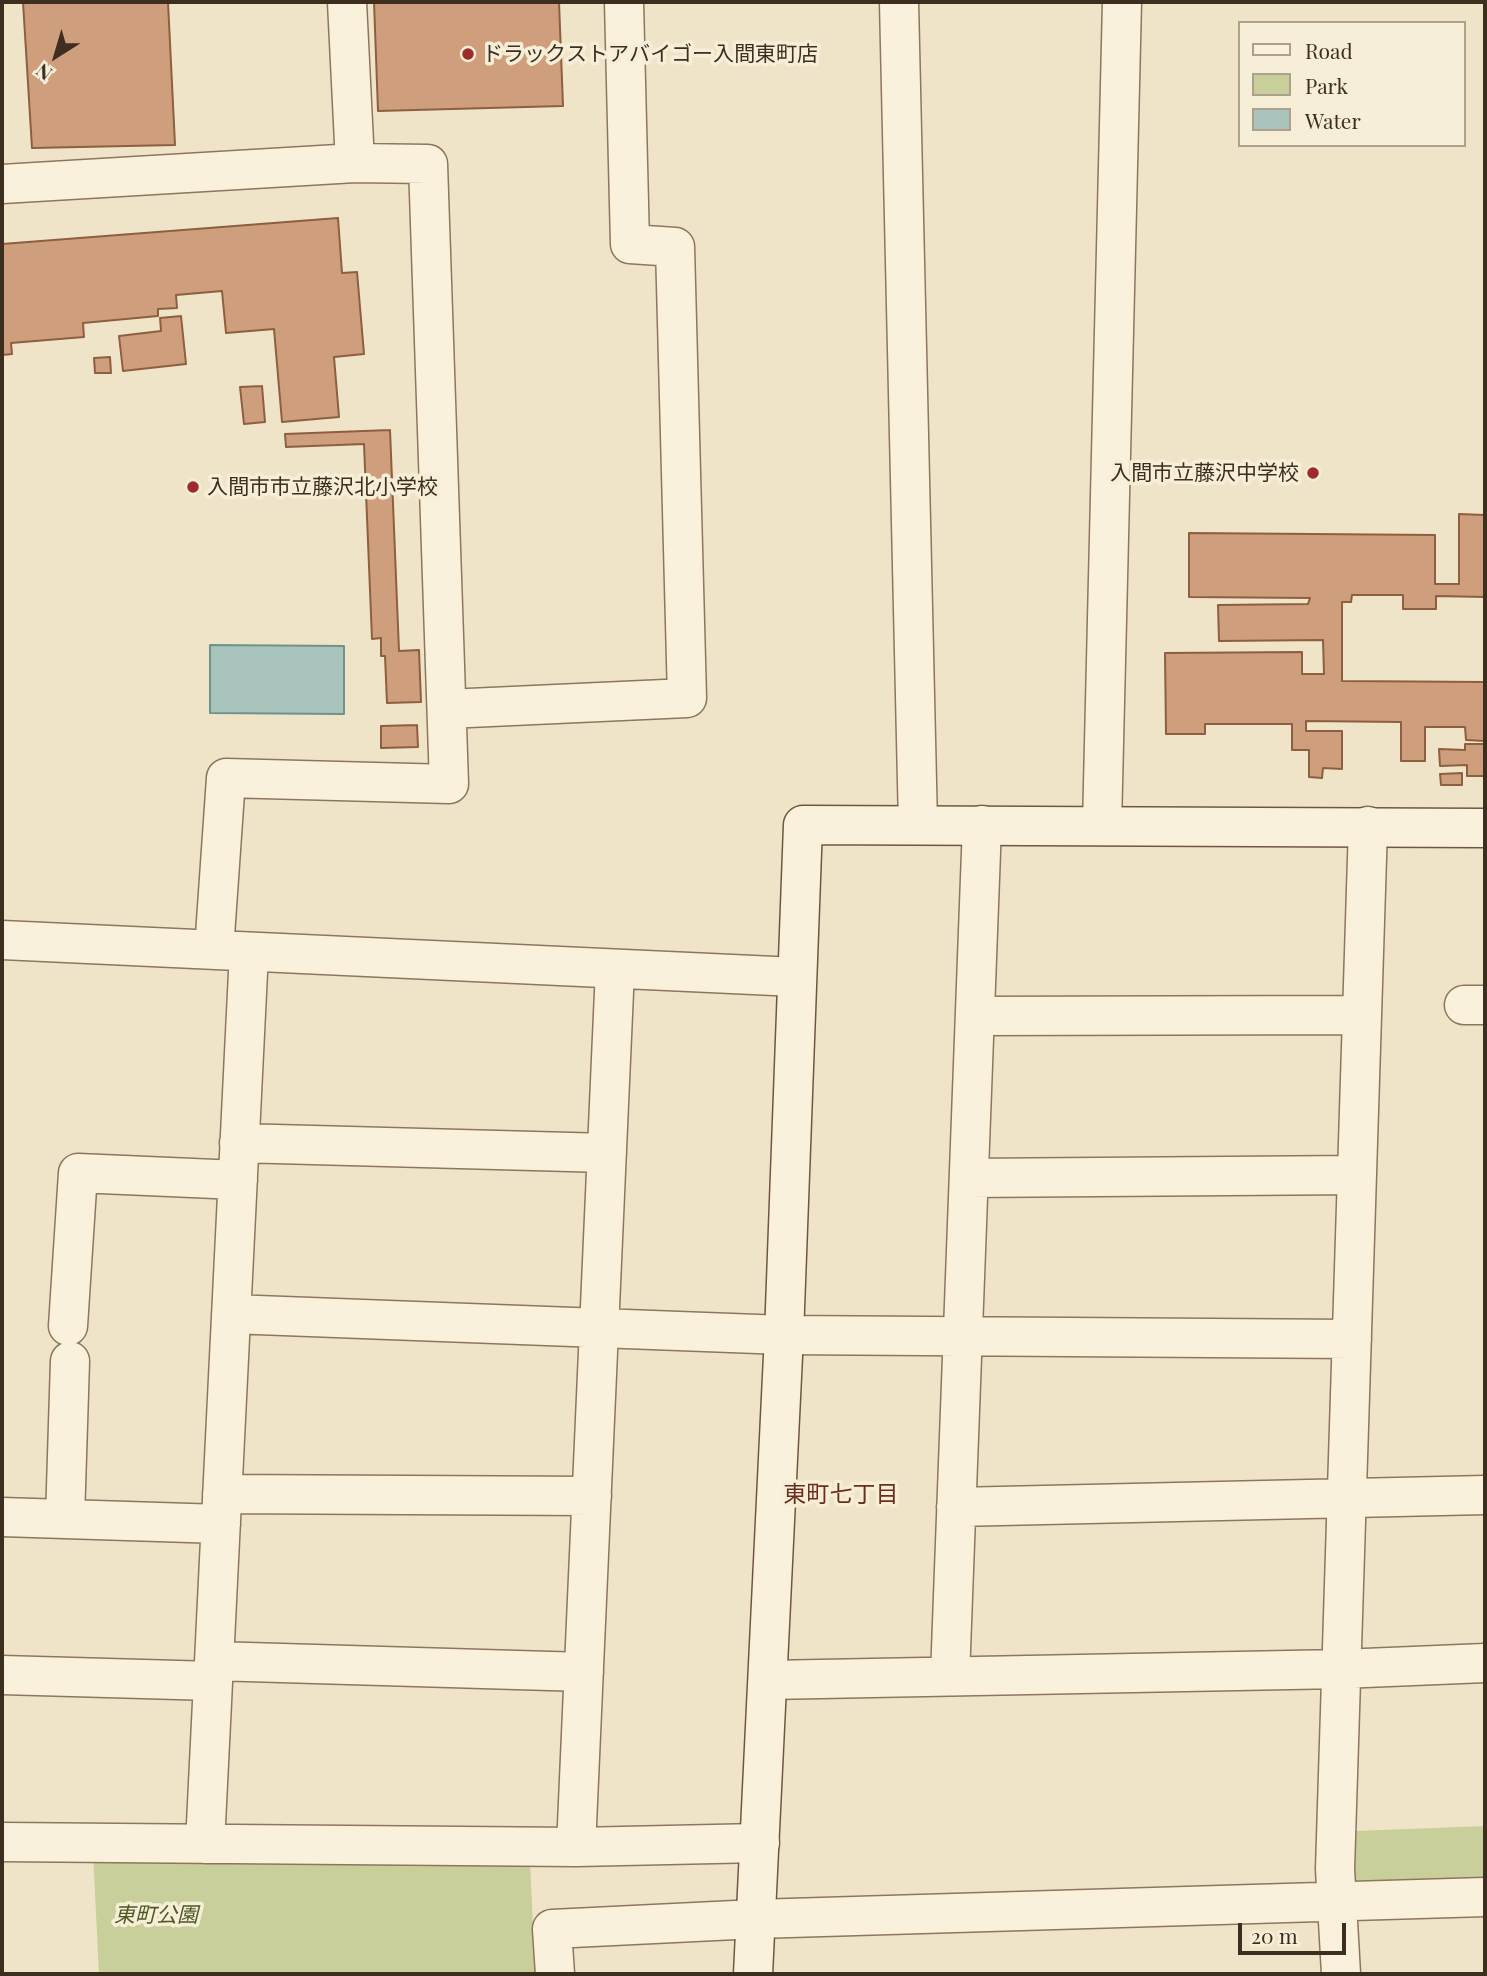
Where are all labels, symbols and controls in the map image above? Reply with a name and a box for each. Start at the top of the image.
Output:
north arrow [21,21,91,91]
legend [1238,21,1466,147]
text: Road [1305,36,1353,64]
place label: ドラックストアバイゴー入間東町店 [482,41,818,67]
marker: ドラックストアバイゴー入間東町店 [460,46,476,62]
text: N [30,58,57,87]
text: Park [1305,71,1348,99]
text: Water [1305,106,1361,134]
place label: 入間市立藤沢中学校 [1110,460,1299,486]
marker: 入間市立藤沢中学校 [1305,465,1321,481]
place label: 入間市市立藤沢北小学校 [207,474,438,500]
marker: 入間市市立藤沢北小学校 [185,479,201,495]
district label: 東町七丁目 [784,1481,898,1509]
park label: 東町公園 [114,1902,198,1928]
scale bar [1242,1910,1350,1954]
text: 20 m [1251,1921,1298,1949]

